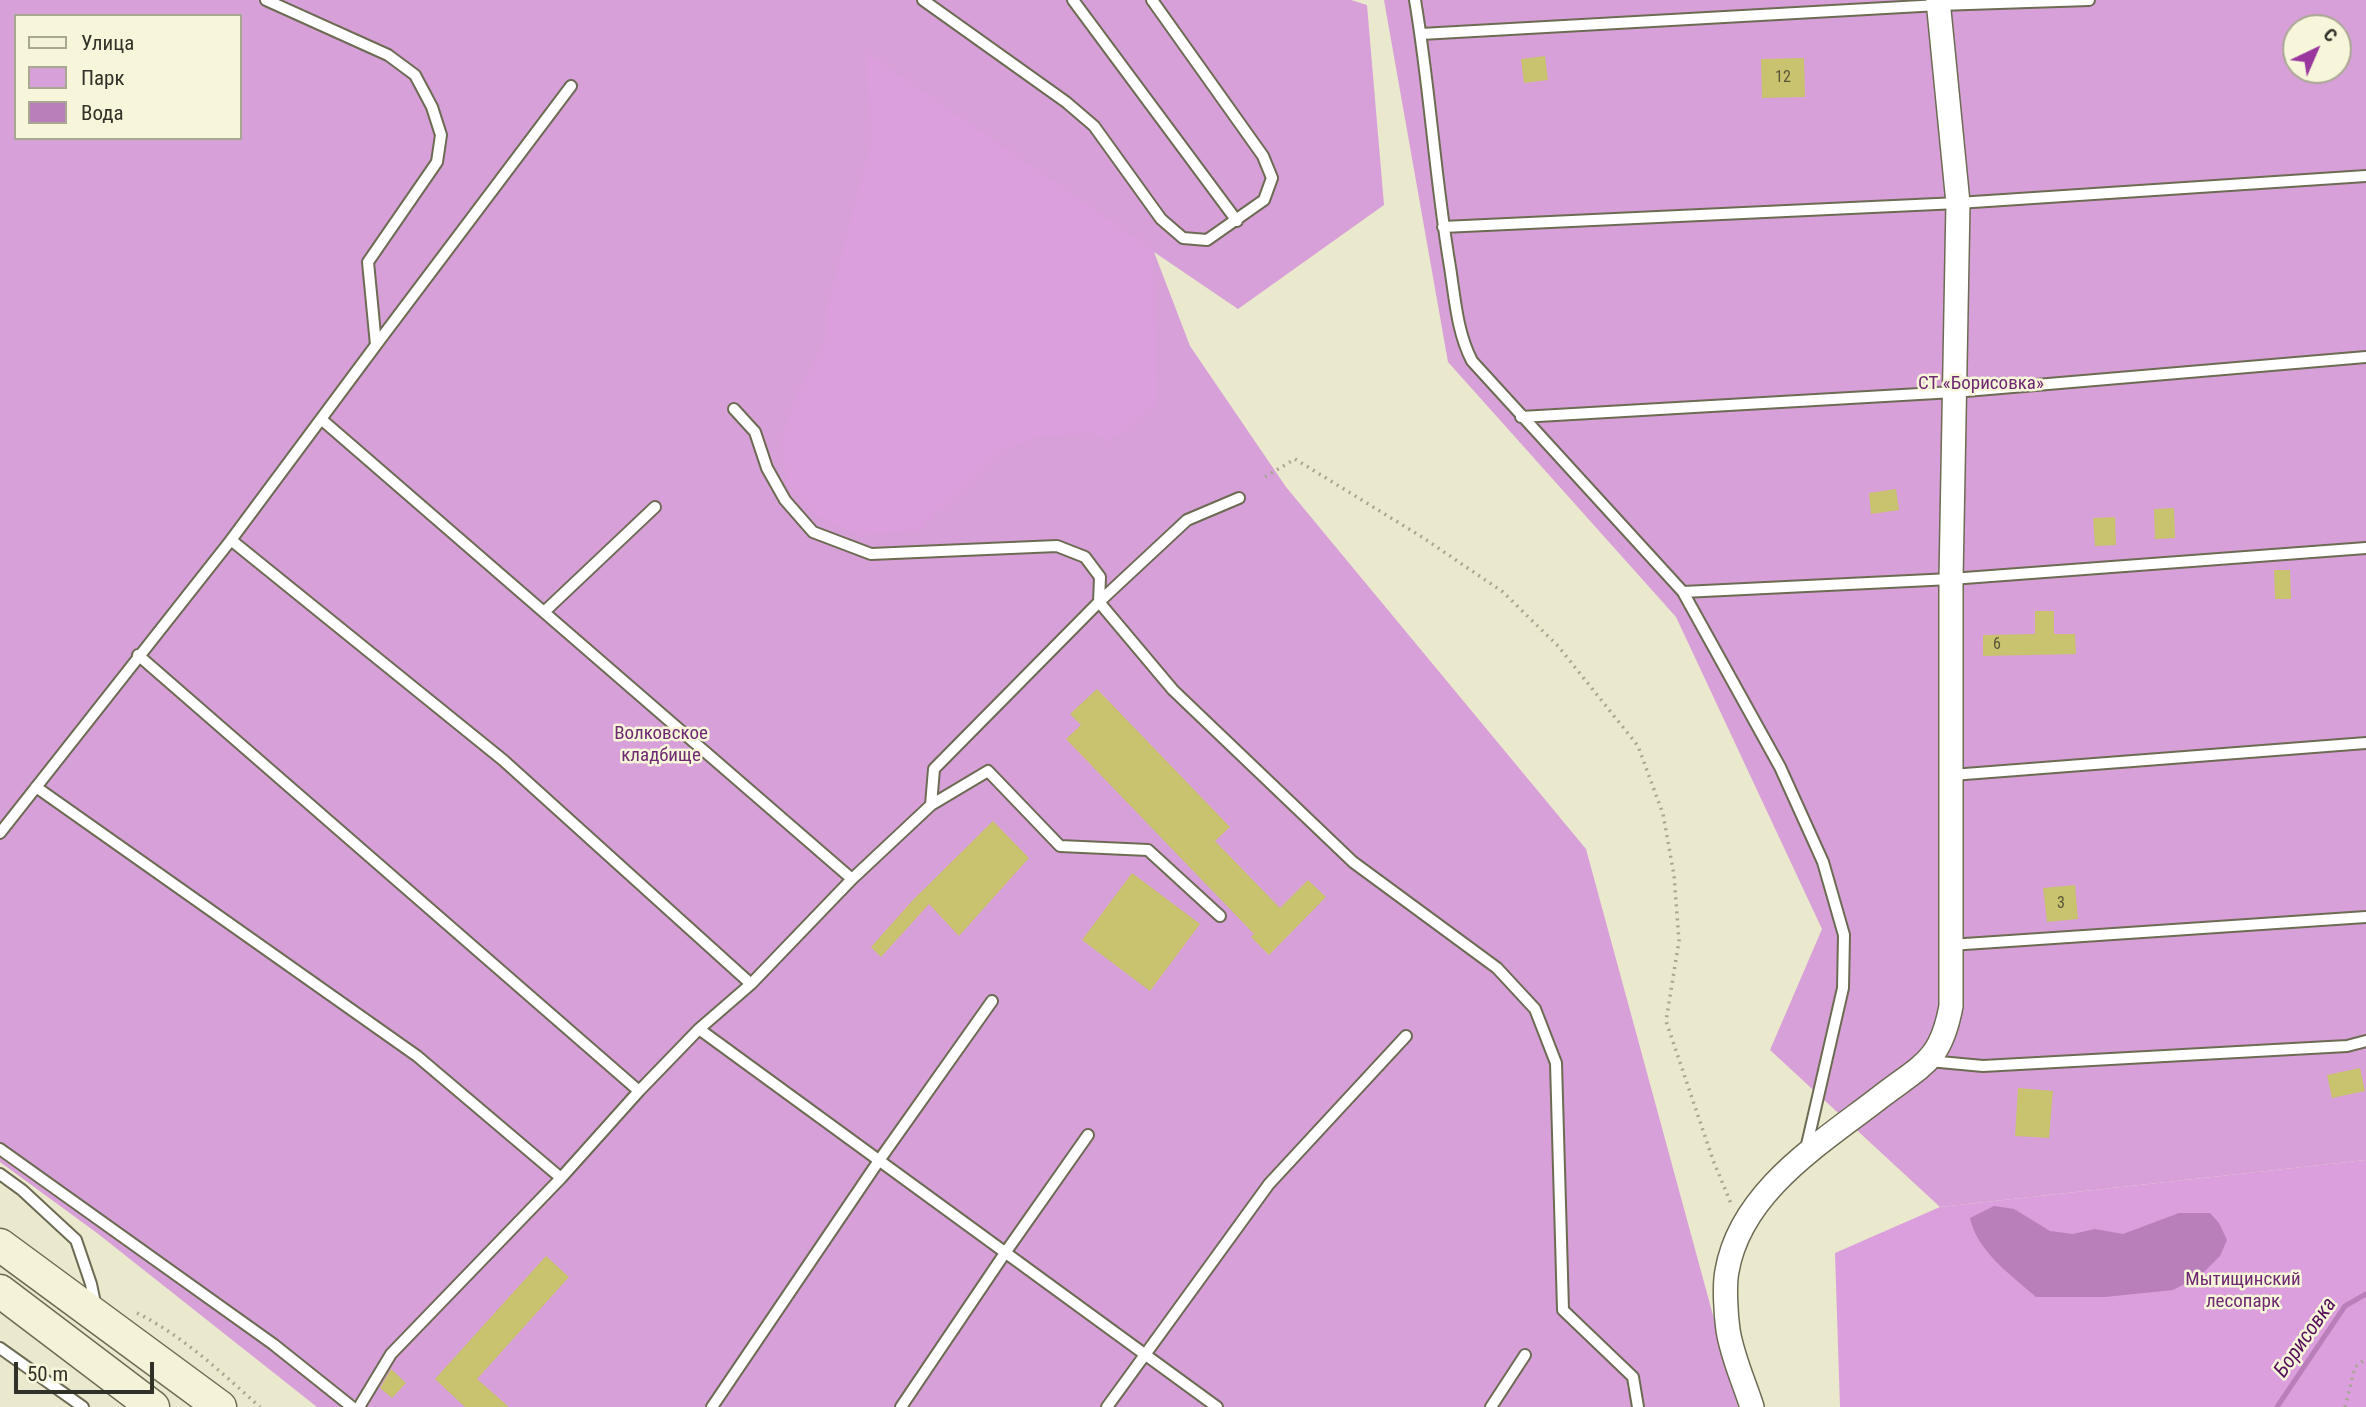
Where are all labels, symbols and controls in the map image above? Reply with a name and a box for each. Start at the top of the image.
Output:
legend [14,14,242,140]
north arrow [2282,14,2352,84]
text: С [2319,23,2342,47]
text: Улица [81,31,134,55]
text: Парк [81,66,125,90]
house number: 12 [1775,68,1791,88]
text: Вода [81,101,124,125]
park label: СТ «Борисовка» [1918,373,2044,395]
house number: 6 [1993,635,2001,655]
park label: Волковское кладбище [614,723,708,767]
house number: 3 [2057,894,2065,914]
park label: Мытищинский лесопарк [2185,1269,2301,1313]
water label: Борисовка [2269,1293,2343,1383]
scale bar [18,1348,158,1392]
text: 50 m [27,1362,68,1386]

